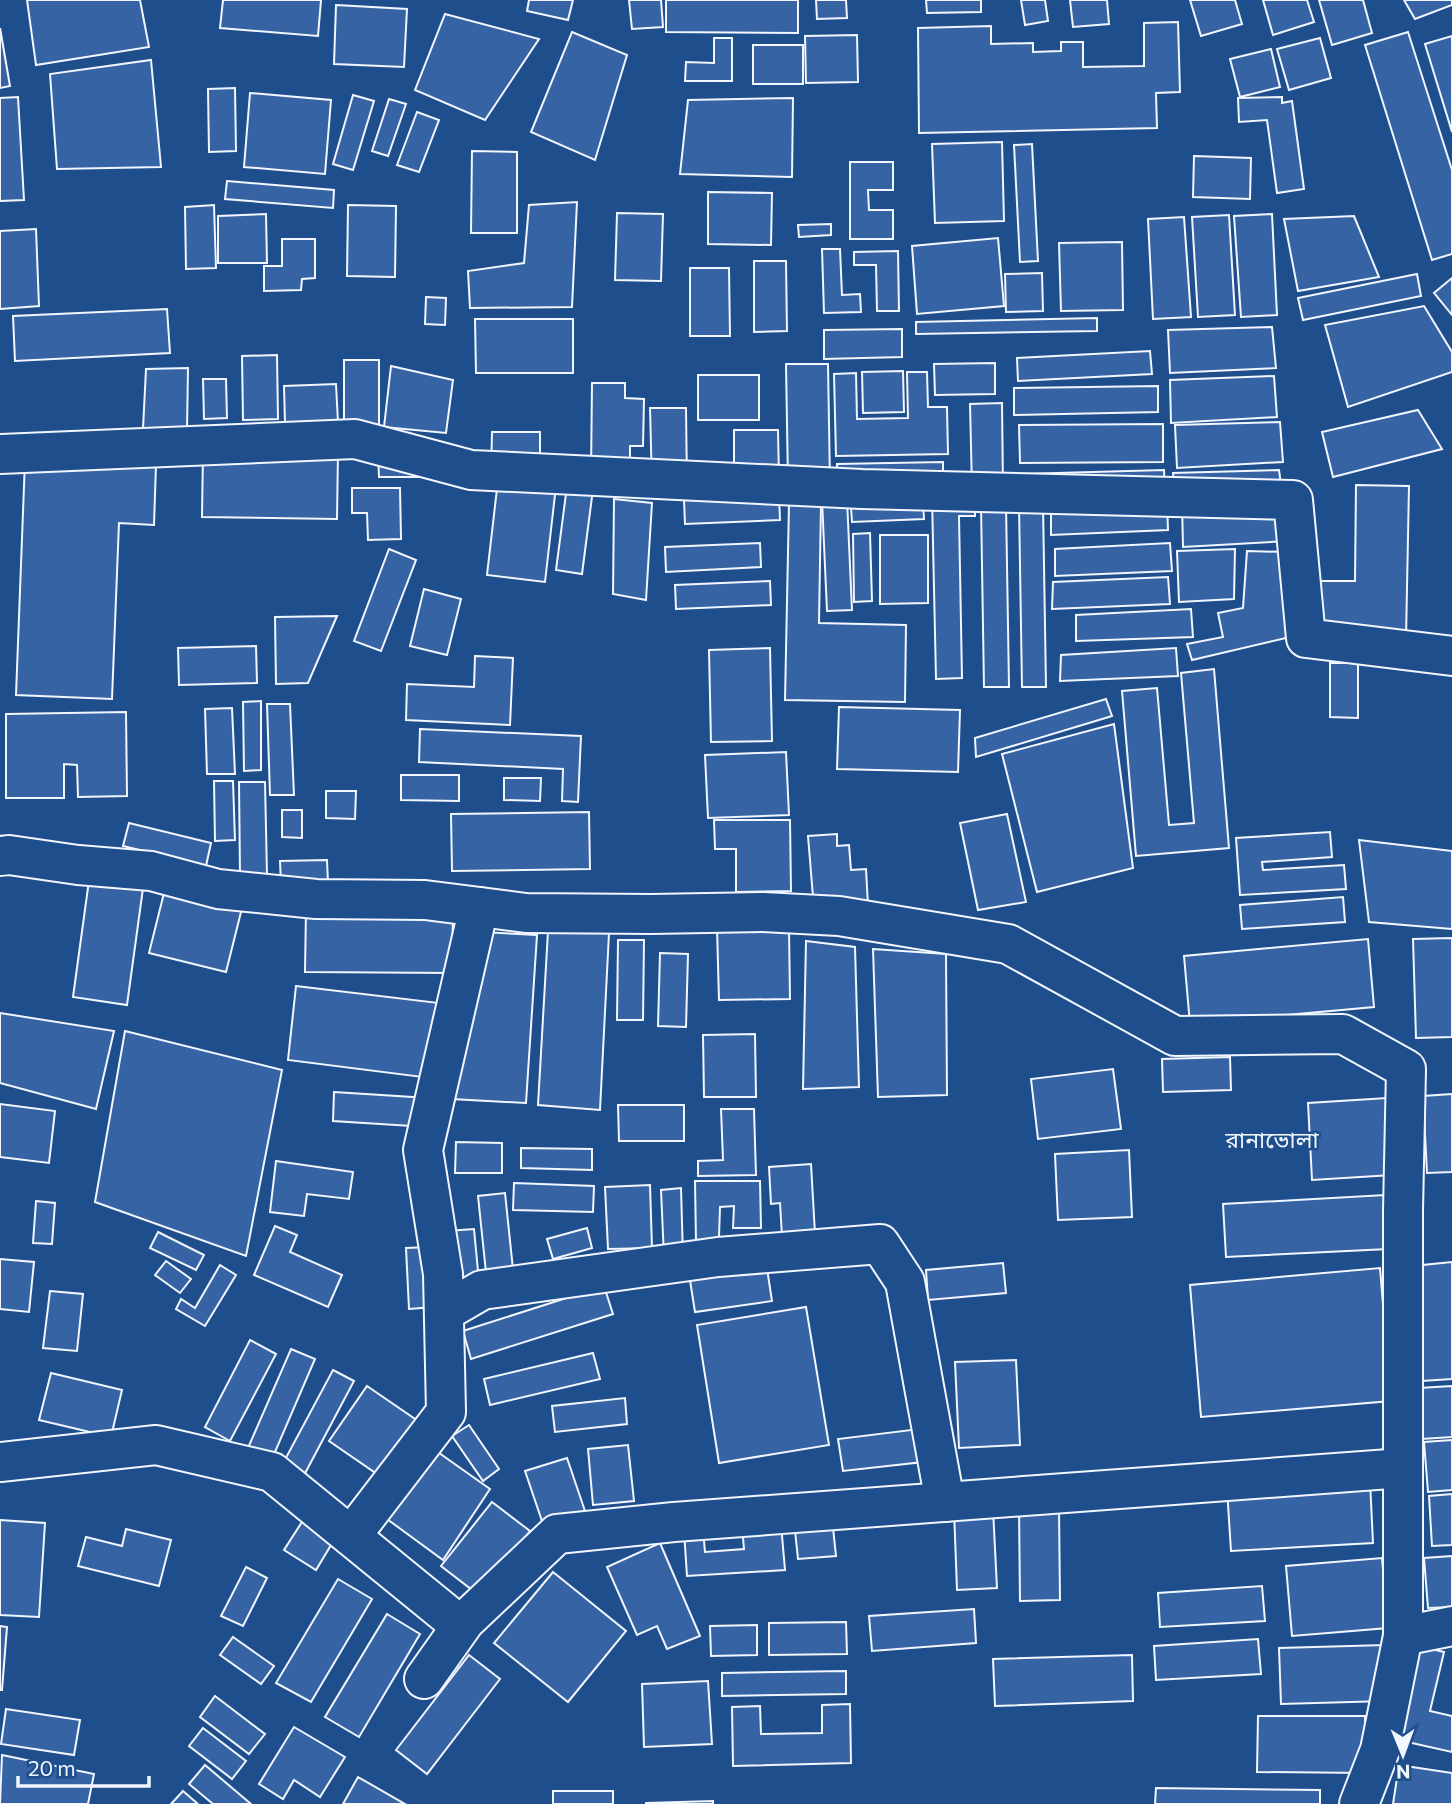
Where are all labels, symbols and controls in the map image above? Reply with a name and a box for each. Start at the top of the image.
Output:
district label: রানাভোলা [1224,1125,1320,1153]
north arrow [1368,1720,1438,1790]
scale bar [18,1744,149,1788]
text: 20 m [28,1755,76,1780]
text: N [1396,1761,1411,1784]

